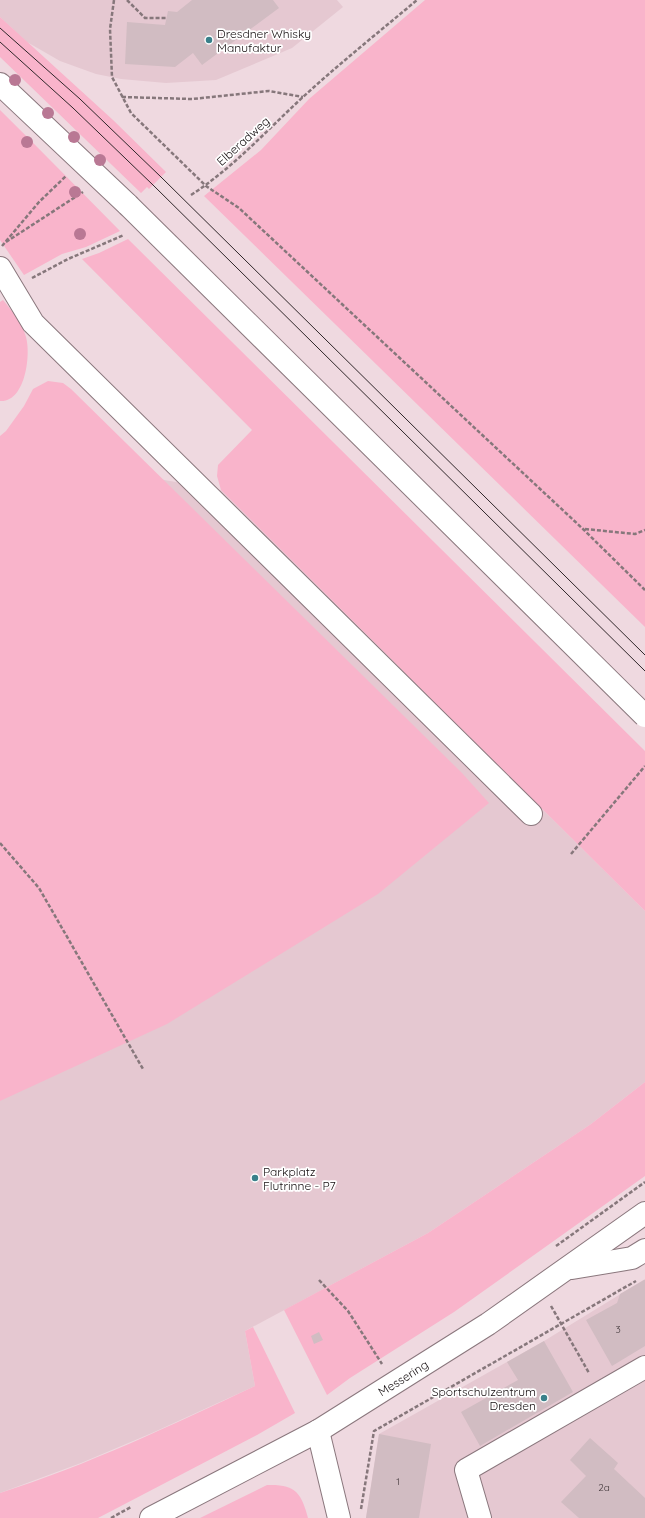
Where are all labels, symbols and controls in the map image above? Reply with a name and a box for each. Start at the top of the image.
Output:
place label: Dresdner Whisky Manufaktur [217,26,311,55]
marker: Dresdner Whisky Manufaktur [204,35,214,45]
street label: Elberadweg [213,113,273,169]
place label: Parkplatz Flutrinne - P7 [263,1164,336,1193]
marker: Parkplatz Flutrinne - P7 [250,1173,260,1183]
house number: 3 [615,1323,621,1336]
street label: Messering [375,1357,431,1399]
place label: Sportschulzentrum Dresden [432,1384,536,1413]
marker: Sportschulzentrum Dresden [539,1393,549,1403]
house number: 1 [396,1475,400,1488]
house number: 2a [598,1481,610,1494]

